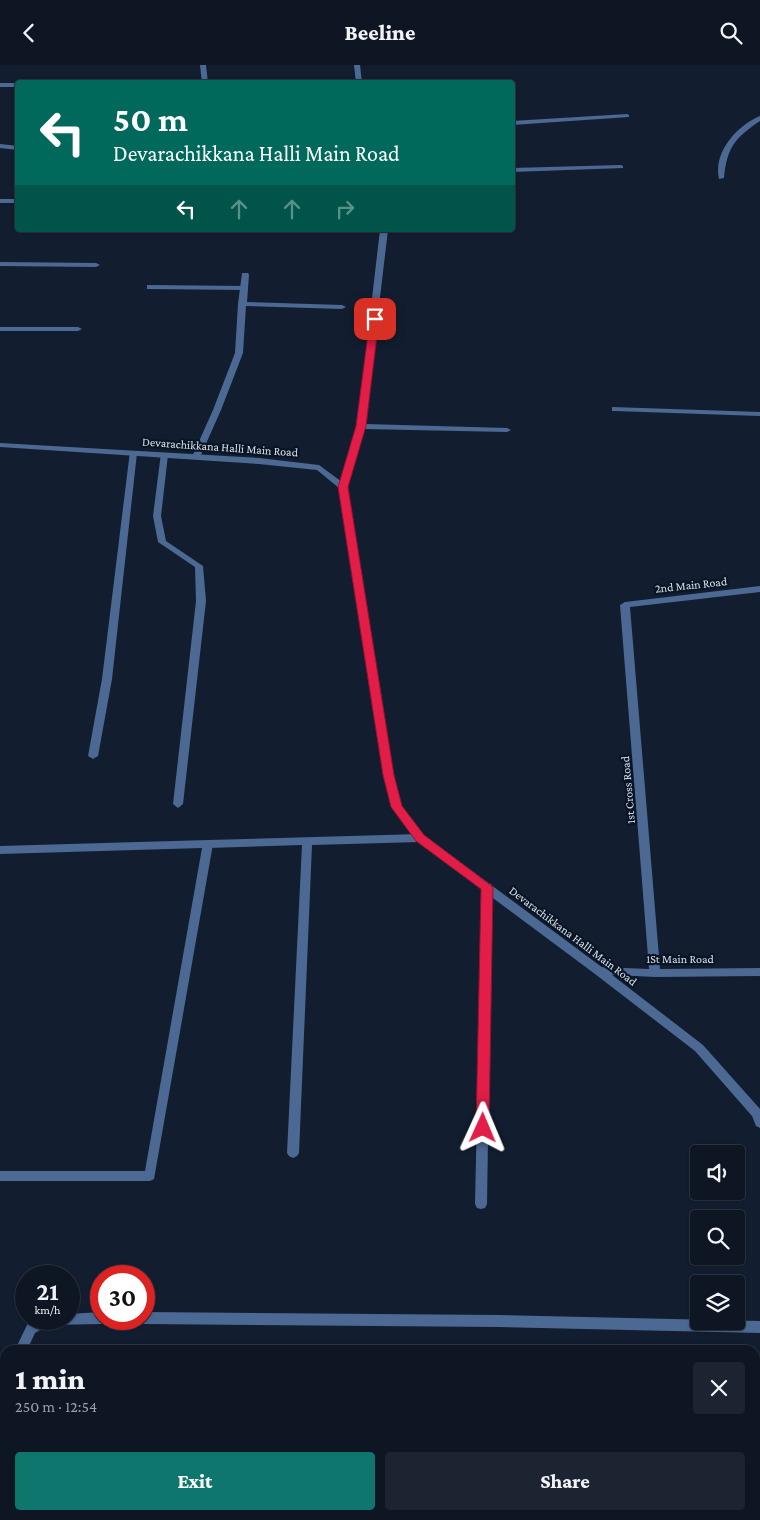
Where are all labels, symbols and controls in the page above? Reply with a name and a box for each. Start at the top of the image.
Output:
icon: back [15,19,43,47]
icon: search [717,19,745,47]
text: Beeline [345,20,415,45]
icon: left [30,100,95,165]
text: 50 m [113,100,188,139]
text: Devarachikkana Halli Main Road [113,141,400,166]
icon: left [172,195,200,223]
icon: ahead [225,195,253,223]
icon: ahead [278,195,306,223]
icon: right [331,195,359,223]
pin [354,298,396,340]
icon: arrive [361,305,389,333]
street label: Devarachikkana Halli Main Road [142,435,299,459]
street label: 2nd Main Road [654,574,728,596]
street label: 1st Cross Road [618,755,638,824]
street label: Devarachikkana Halli Main Road [506,883,640,989]
street label: 1St Main Road [646,952,714,966]
position arrow [456,1101,508,1153]
map controls [690,1145,745,1330]
button: sound [690,1145,745,1200]
button: search [690,1210,745,1265]
speed limit sign: 30 [90,1265,155,1330]
button: layers [690,1275,745,1330]
text: 21 [36,1278,59,1305]
text: km/h [35,1303,60,1317]
text: 1 min [15,1362,85,1395]
button: close [693,1362,745,1414]
text: 250 m · 12:54 [15,1398,97,1415]
button: Exit [15,1452,375,1510]
button: Share [385,1452,745,1510]

